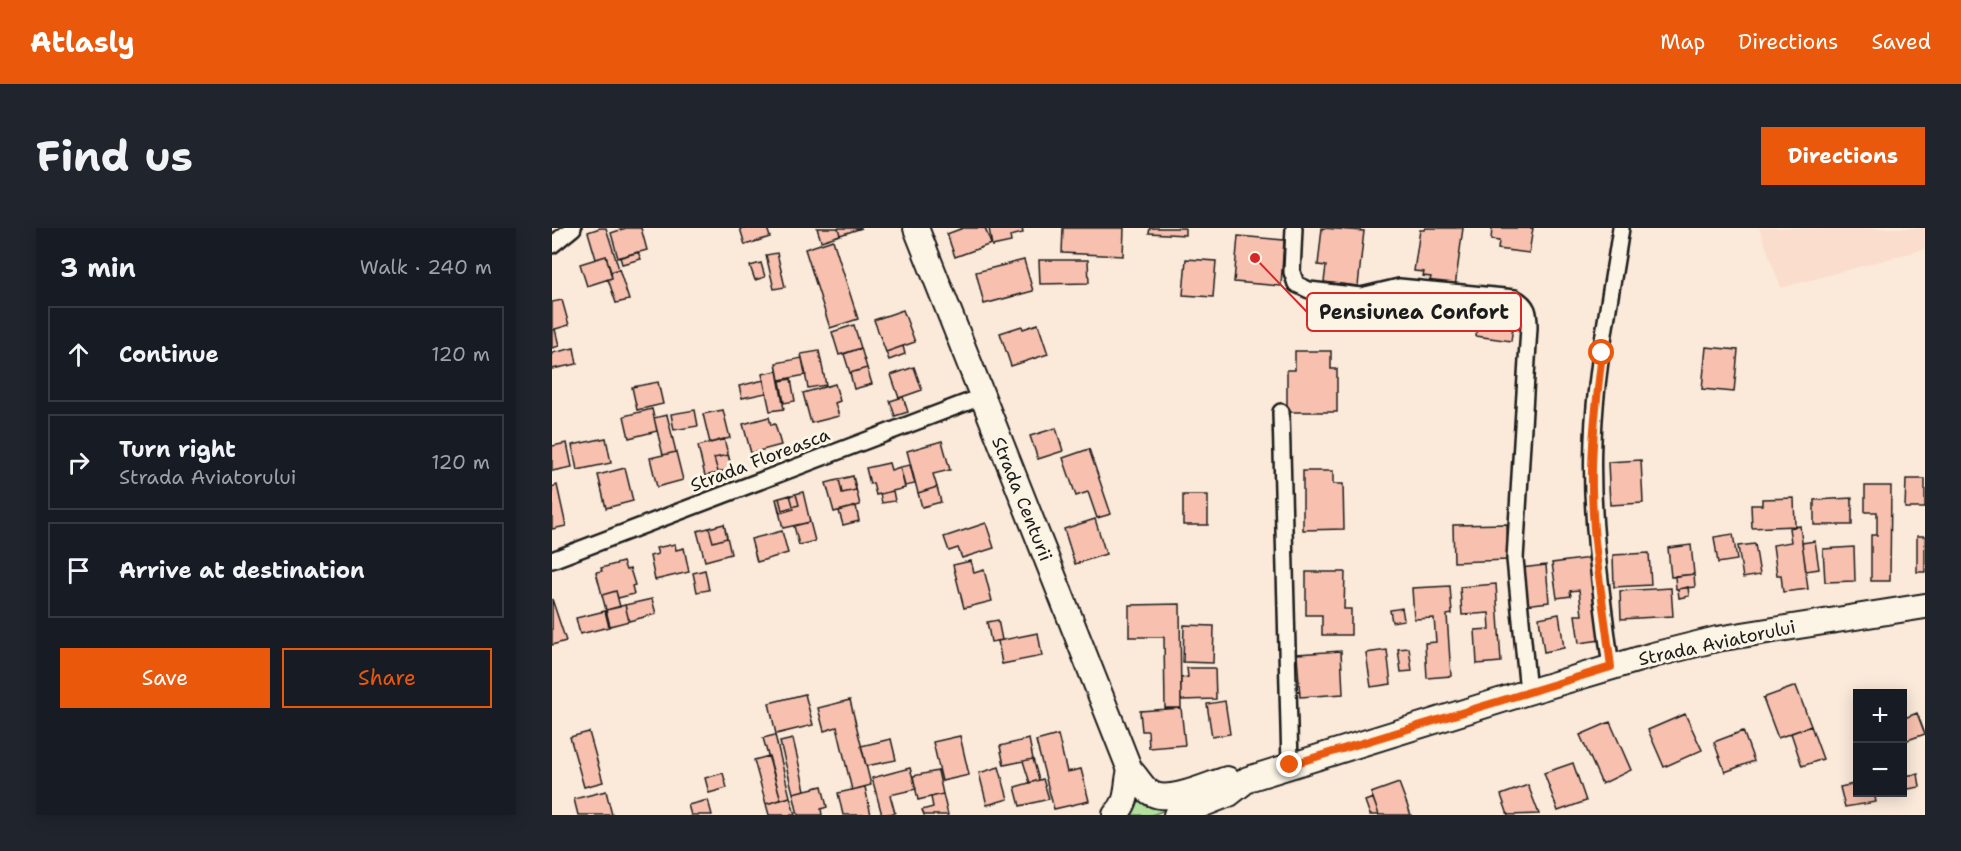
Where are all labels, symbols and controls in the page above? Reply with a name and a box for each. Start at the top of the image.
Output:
text: Atlasly [30,23,135,61]
text: Map [1660,28,1705,56]
text: Directions [1738,28,1838,56]
text: Saved [1871,28,1931,56]
button: Directions [1761,127,1925,185]
text: Find us [36,128,193,184]
text: 3 min [60,250,136,285]
text: Walk · 240 m [360,254,492,280]
callout: Pensiunea Confort [1307,293,1521,331]
text: Pensiunea Confort [1319,299,1509,325]
icon: ahead [62,338,95,371]
route start [1588,339,1614,365]
text: Continue [119,340,219,369]
text: 120 m [431,341,490,367]
street label: Strada Floreasca [687,422,833,498]
street label: Strada Centurii [986,433,1058,565]
text: Turn right [119,435,236,464]
icon: right [62,446,95,479]
text: 120 m [431,449,490,475]
text: Strada Aviatorului [119,464,297,490]
icon: arrive [62,554,95,587]
text: Arrive at destination [119,556,365,585]
street label: Strada Aviatorului [1636,615,1798,671]
button: Save [60,648,270,708]
button: Share [282,648,492,708]
map controls [1853,689,1907,797]
button: + [1853,689,1907,743]
button: − [1853,743,1907,797]
route end [1276,751,1302,777]

